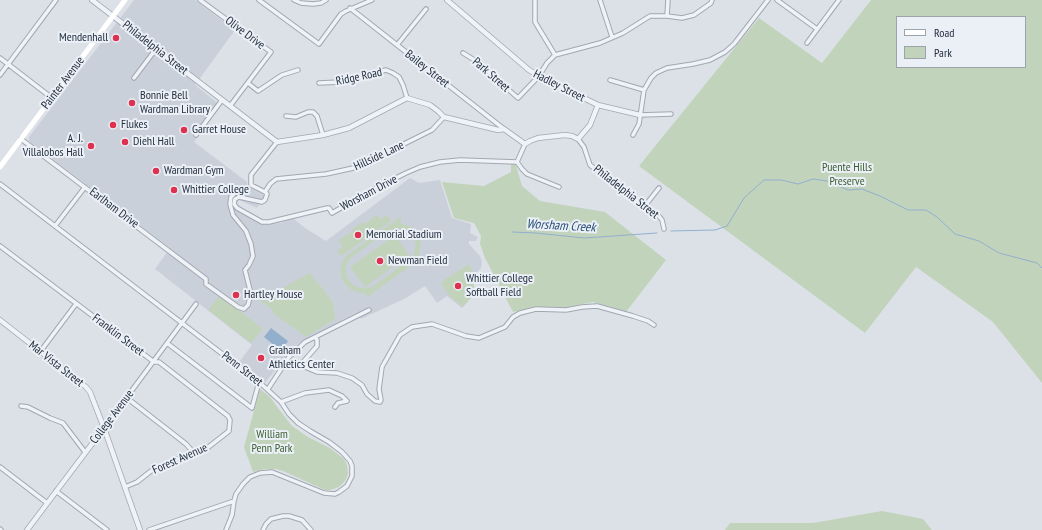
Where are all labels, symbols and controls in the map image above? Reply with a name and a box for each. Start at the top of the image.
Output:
street label: Olive Drive [222,13,268,53]
legend [896,16,1026,68]
street label: Philadelphia Street [119,18,191,78]
text: Road [934,25,954,40]
place label: Mendenhall [59,31,108,45]
marker: Mendenhall [111,33,121,43]
text: Park [934,45,952,60]
street label: Bailey Street [402,47,452,91]
street label: Painter Avenue [39,54,87,112]
street label: Park Street [469,55,513,95]
street label: Ridge Road [335,65,383,89]
street label: Hadley Street [531,67,587,105]
place label: Bonnie Bell Wardman Library [140,89,210,117]
marker: Bonnie Bell Wardman Library [127,98,137,108]
place label: Flukes [121,118,148,132]
marker: Flukes [108,120,118,130]
place label: Garret House [192,123,246,137]
marker: Garret House [179,125,189,135]
place label: A. J. Villalobos Hall [23,132,83,160]
place label: Diehl Hall [133,135,174,149]
marker: Diehl Hall [120,137,130,147]
street label: Hillside Lane [352,138,406,174]
marker: A. J. Villalobos Hall [86,141,96,151]
park label: Puente Hills Preserve [822,161,872,189]
street label: Philadelphia Street [590,162,662,222]
place label: Wardman Gym [164,164,224,178]
marker: Wardman Gym [151,166,161,176]
street label: Worsham Drive [338,172,400,214]
place label: Whittier College [182,183,249,197]
street label: Earlham Drive [86,185,142,231]
marker: Whittier College [169,185,179,195]
water label: Worsham Creek [526,216,596,236]
place label: Memorial Stadium [366,228,442,242]
marker: Memorial Stadium [353,230,363,240]
place label: Newman Field [388,254,447,268]
marker: Newman Field [375,256,385,266]
place label: Whittier College Softball Field [466,272,533,300]
marker: Whittier College Softball Field [453,281,463,291]
place label: Hartley House [244,288,303,302]
marker: Hartley House [231,290,241,300]
street label: Franklin Street [89,311,147,359]
street label: Mar Vista Street [26,338,86,390]
place label: Graham Athletics Center [269,344,334,372]
street label: Penn Street [219,349,265,389]
marker: Graham Athletics Center [256,353,266,363]
street label: College Avenue [87,387,137,447]
park label: William Penn Park [252,428,292,456]
street label: Forest Avenue [150,440,210,478]

